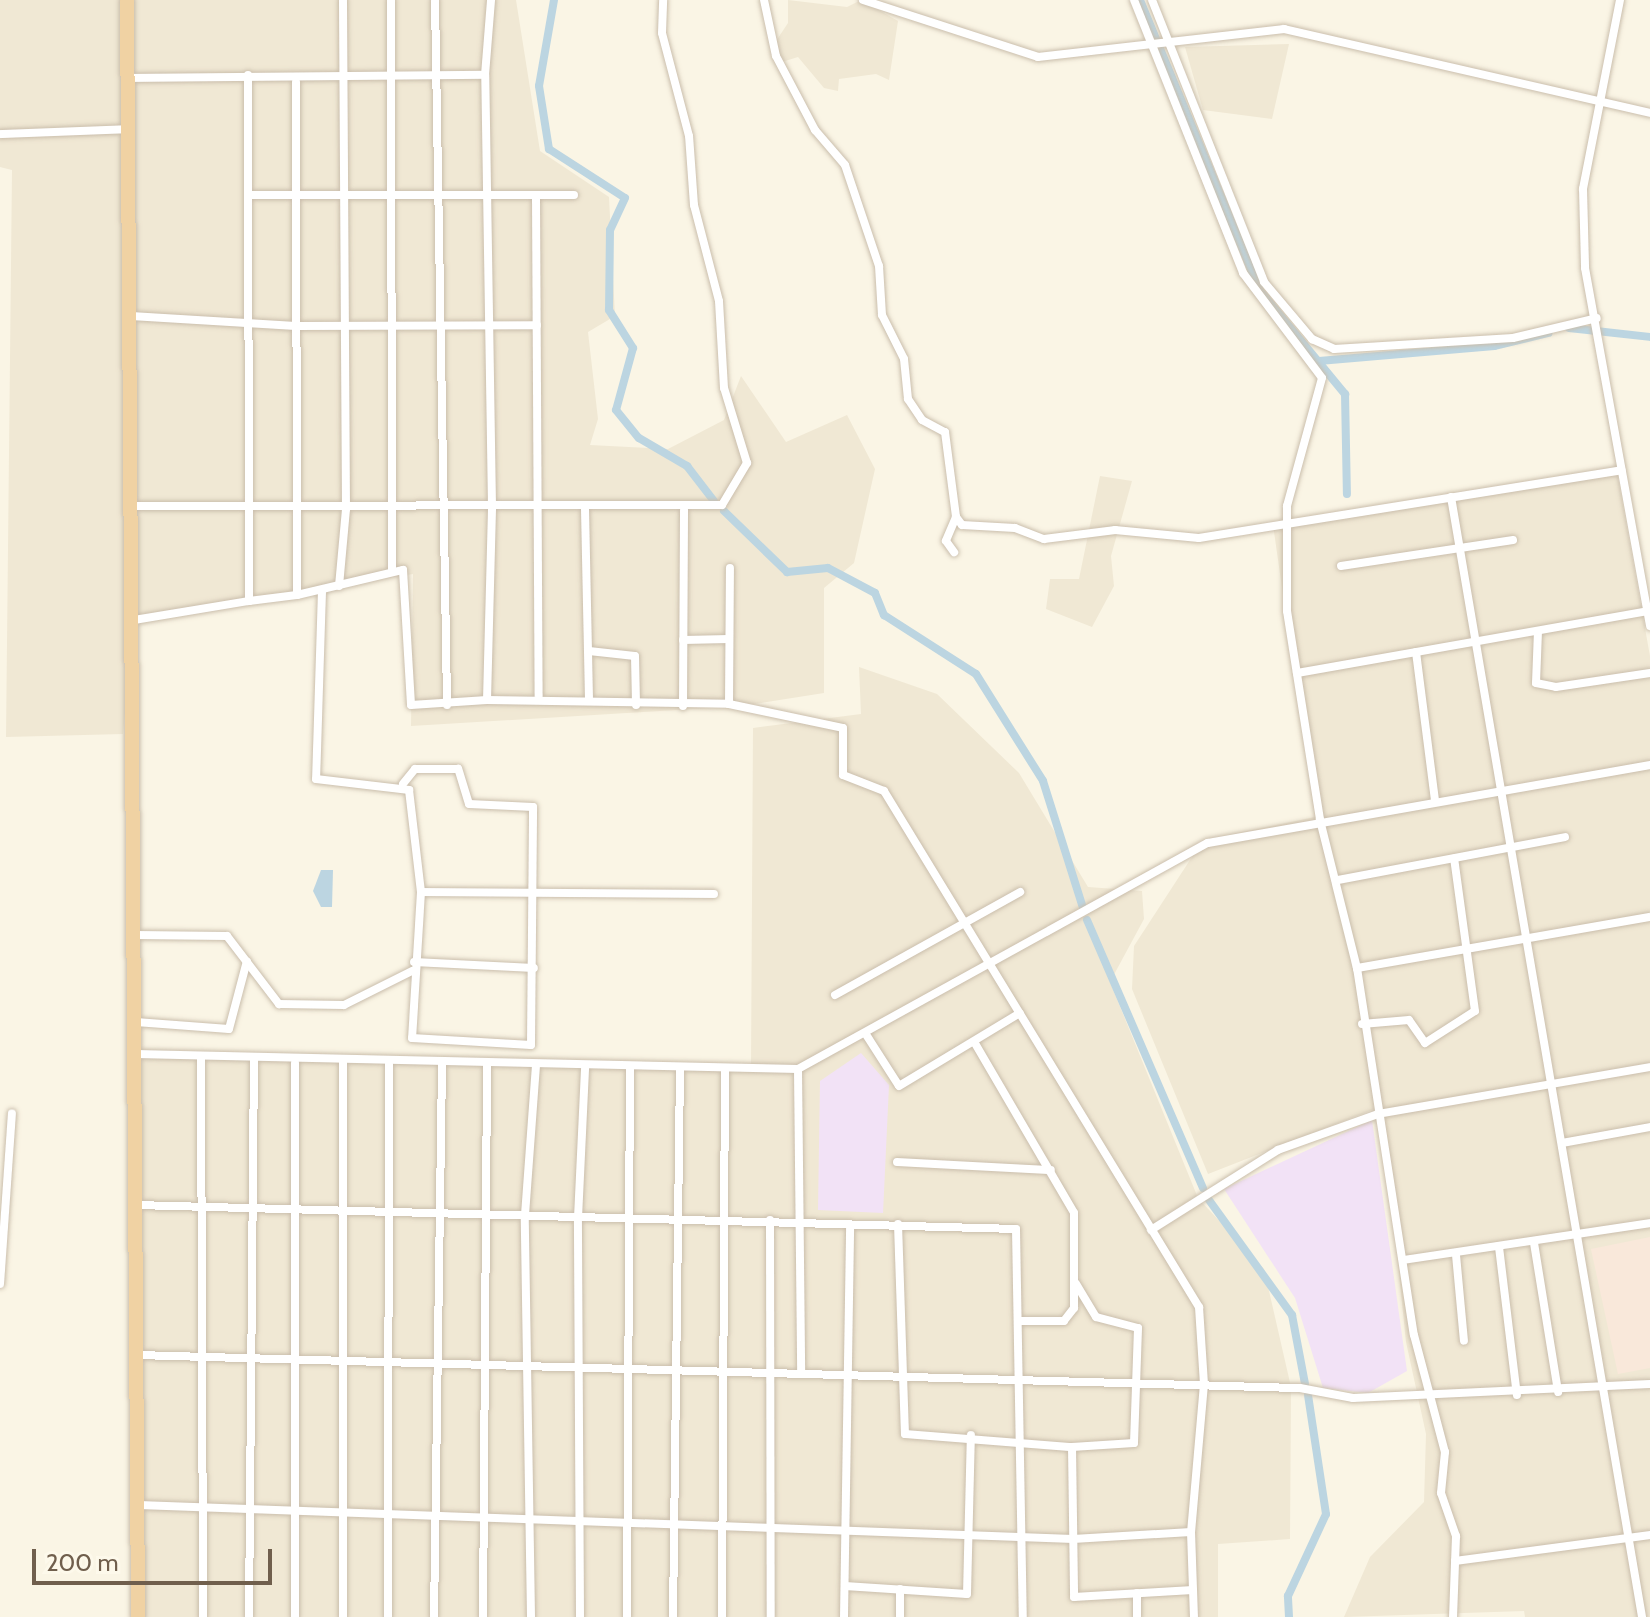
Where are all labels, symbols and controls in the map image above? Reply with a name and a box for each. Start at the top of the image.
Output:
scale bar [36,1533,276,1583]
text: 200 m [46,1548,119,1577]

